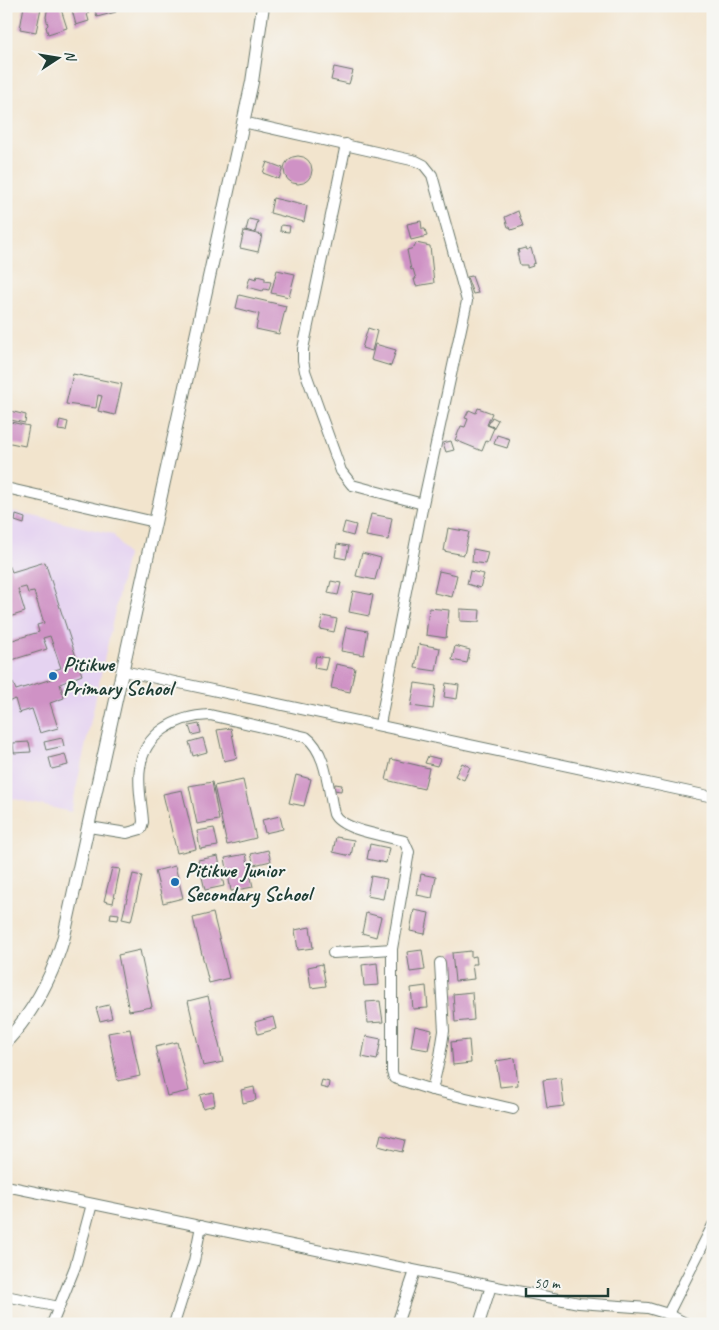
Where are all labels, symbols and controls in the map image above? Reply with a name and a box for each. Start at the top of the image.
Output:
north arrow [32,32,82,82]
text: N [61,49,80,64]
place label: Pitikwe Primary School [63,651,177,701]
marker: Pitikwe Primary School [47,670,59,682]
place label: Pitikwe Junior Secondary School [185,857,315,908]
marker: Pitikwe Junior Secondary School [169,876,181,888]
scale bar [526,1265,609,1297]
text: 50 m [534,1274,561,1293]

